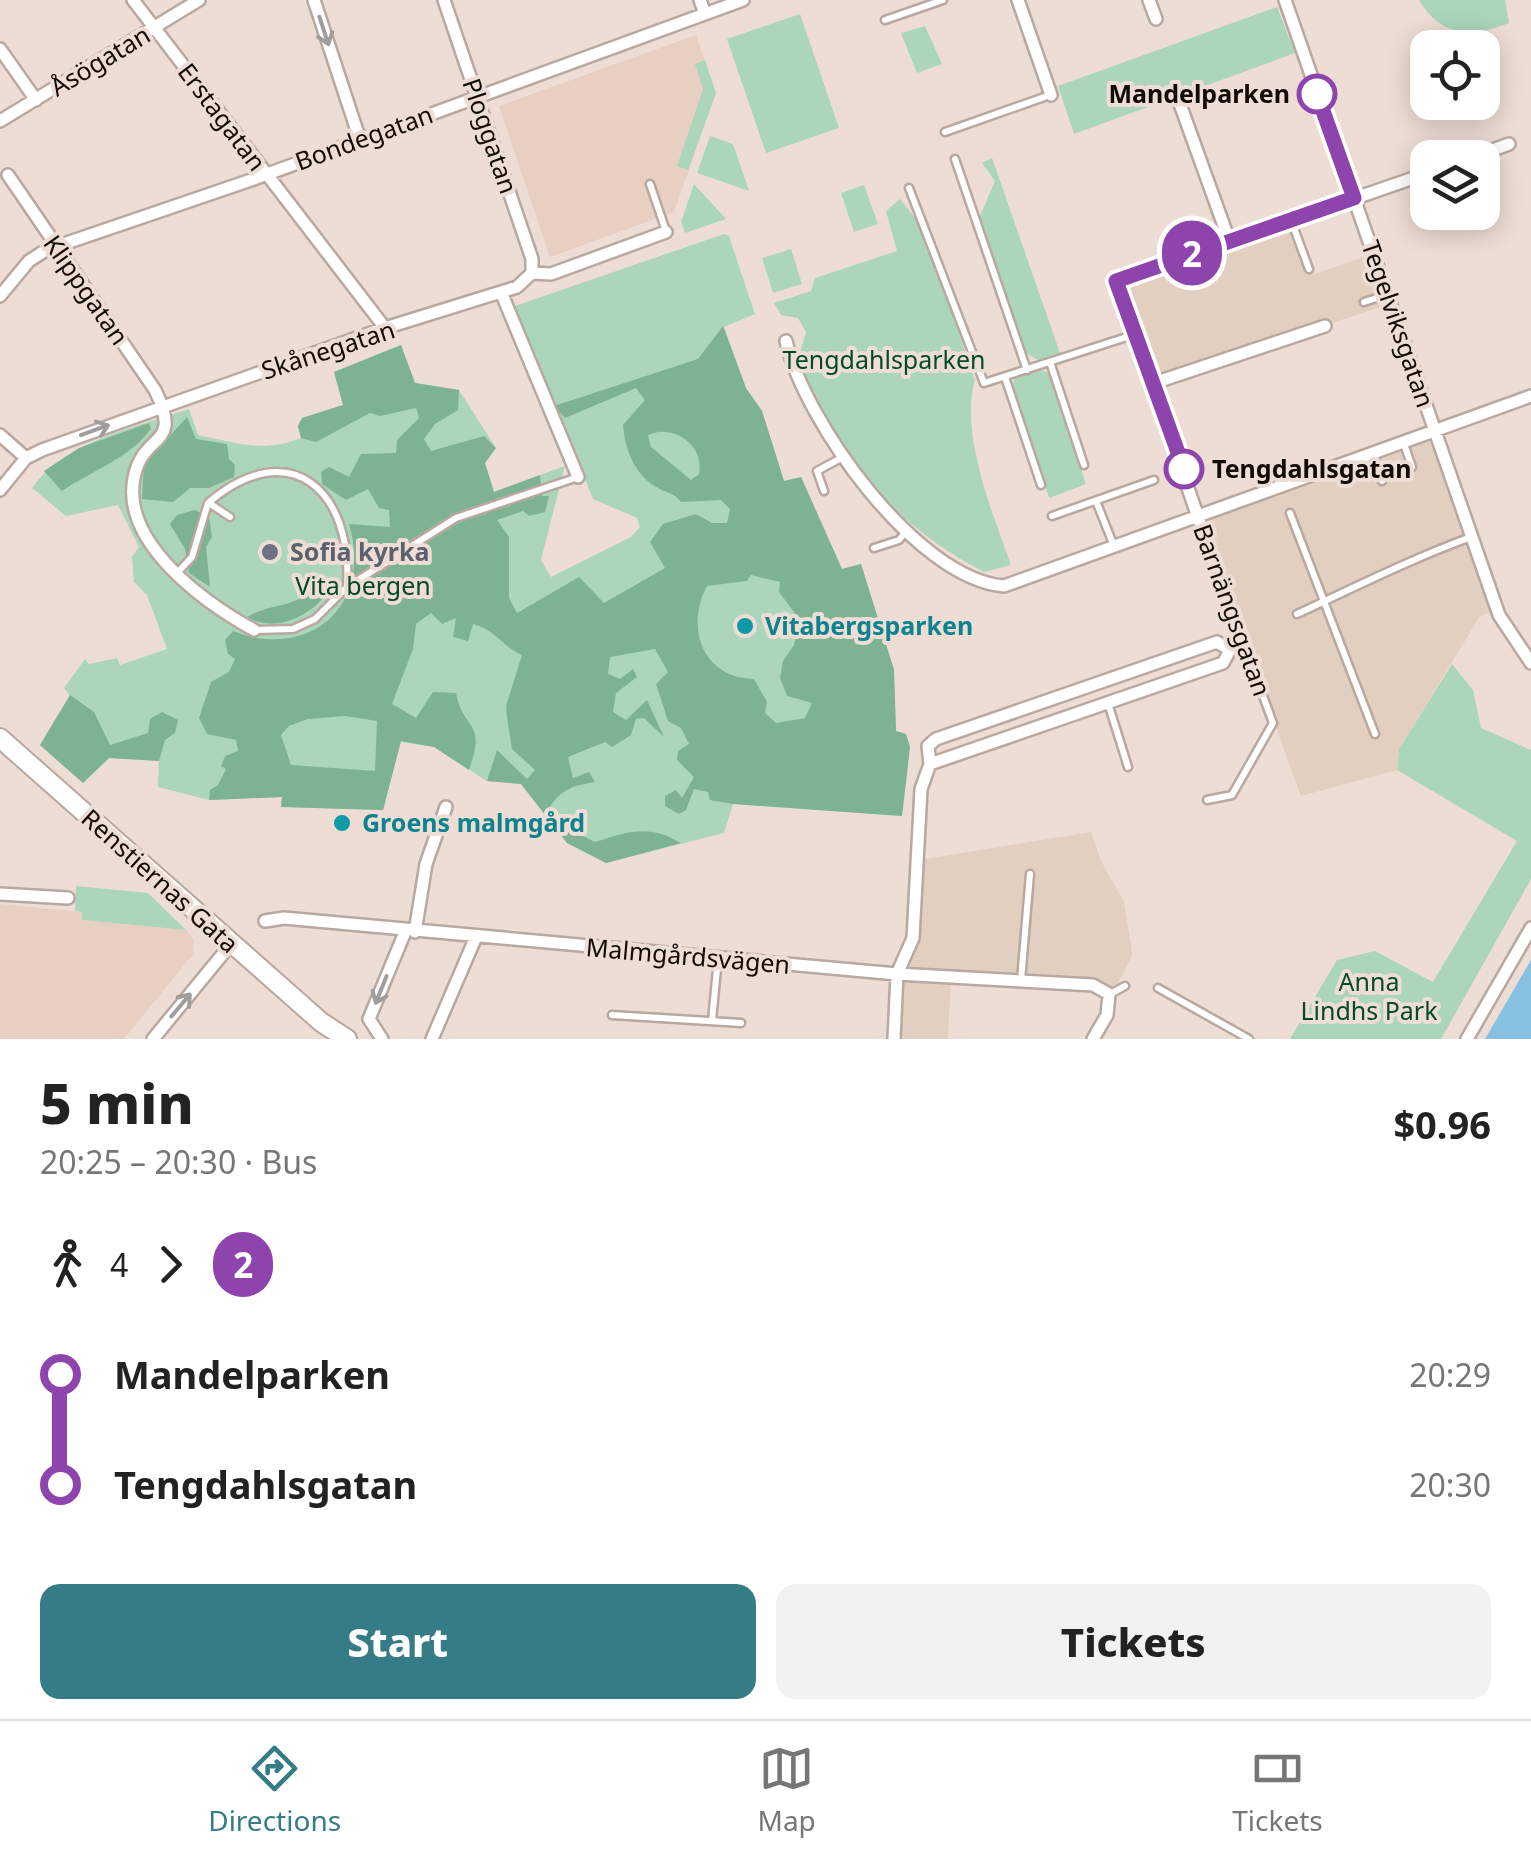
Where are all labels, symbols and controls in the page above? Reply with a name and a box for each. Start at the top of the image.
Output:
one-way arrow [316,15,334,46]
street label: Åsögatan [43,17,156,103]
map controls [1410,30,1500,230]
button: locate [1410,30,1500,120]
street label: Erstagatan [171,55,275,177]
street label: Ploggatan [455,73,527,198]
marker: Mandelparken [1298,75,1336,113]
place label: Mandelparken [1108,76,1290,110]
street label: Bondegatan [290,96,437,178]
button: layers [1410,140,1500,230]
line badge: 2 [1160,220,1224,286]
street label: Klippgatan [36,228,137,351]
text: 2 [1182,230,1202,277]
street label: Tegelviksgatan [1354,236,1443,412]
street label: Skånegatan [257,311,399,387]
park label: Tengdahlsparken [783,342,985,376]
one-way arrow [78,420,109,438]
marker: Tengdahlsgatan [1165,450,1203,488]
place label: Tengdahlsgatan [1212,451,1412,485]
street label: Barnängsgatan [1186,519,1280,700]
place label: Sofia kyrka [290,534,429,568]
marker: Sofia kyrka [259,541,281,563]
park label: Vita bergen [295,568,431,602]
place label: Vitabergsparken [765,608,973,642]
marker: Vitabergsparken [734,615,756,637]
street label: Renstiernas Gata [75,801,246,960]
place label: Groens malmgård [362,805,585,839]
marker: Groens malmgård [331,812,353,834]
street label: Malmgårdsvägen [585,929,792,981]
park label: Anna Lindhs Park [1300,964,1438,1027]
one-way arrow [370,974,388,1004]
one-way arrow [170,993,192,1019]
text: 5 min [40,1065,194,1140]
text: $0.96 [1393,1098,1491,1150]
text: 20:25 – 20:30 · Bus [40,1140,317,1183]
icon: walk [40,1237,95,1292]
icon: forward [143,1237,198,1292]
text: 2 [233,1241,253,1288]
text: 4 [110,1243,128,1286]
text: Mandelparken [114,1348,390,1400]
text: 20:29 [1409,1353,1491,1396]
text: Tengdahlsgatan [114,1458,417,1510]
text: 20:30 [1409,1463,1491,1506]
button: Start [40,1584,756,1699]
button: Tickets [776,1584,1491,1699]
tab: Directions [208,1741,341,1839]
tab: Map [758,1741,816,1839]
tab: Tickets [1232,1741,1323,1839]

